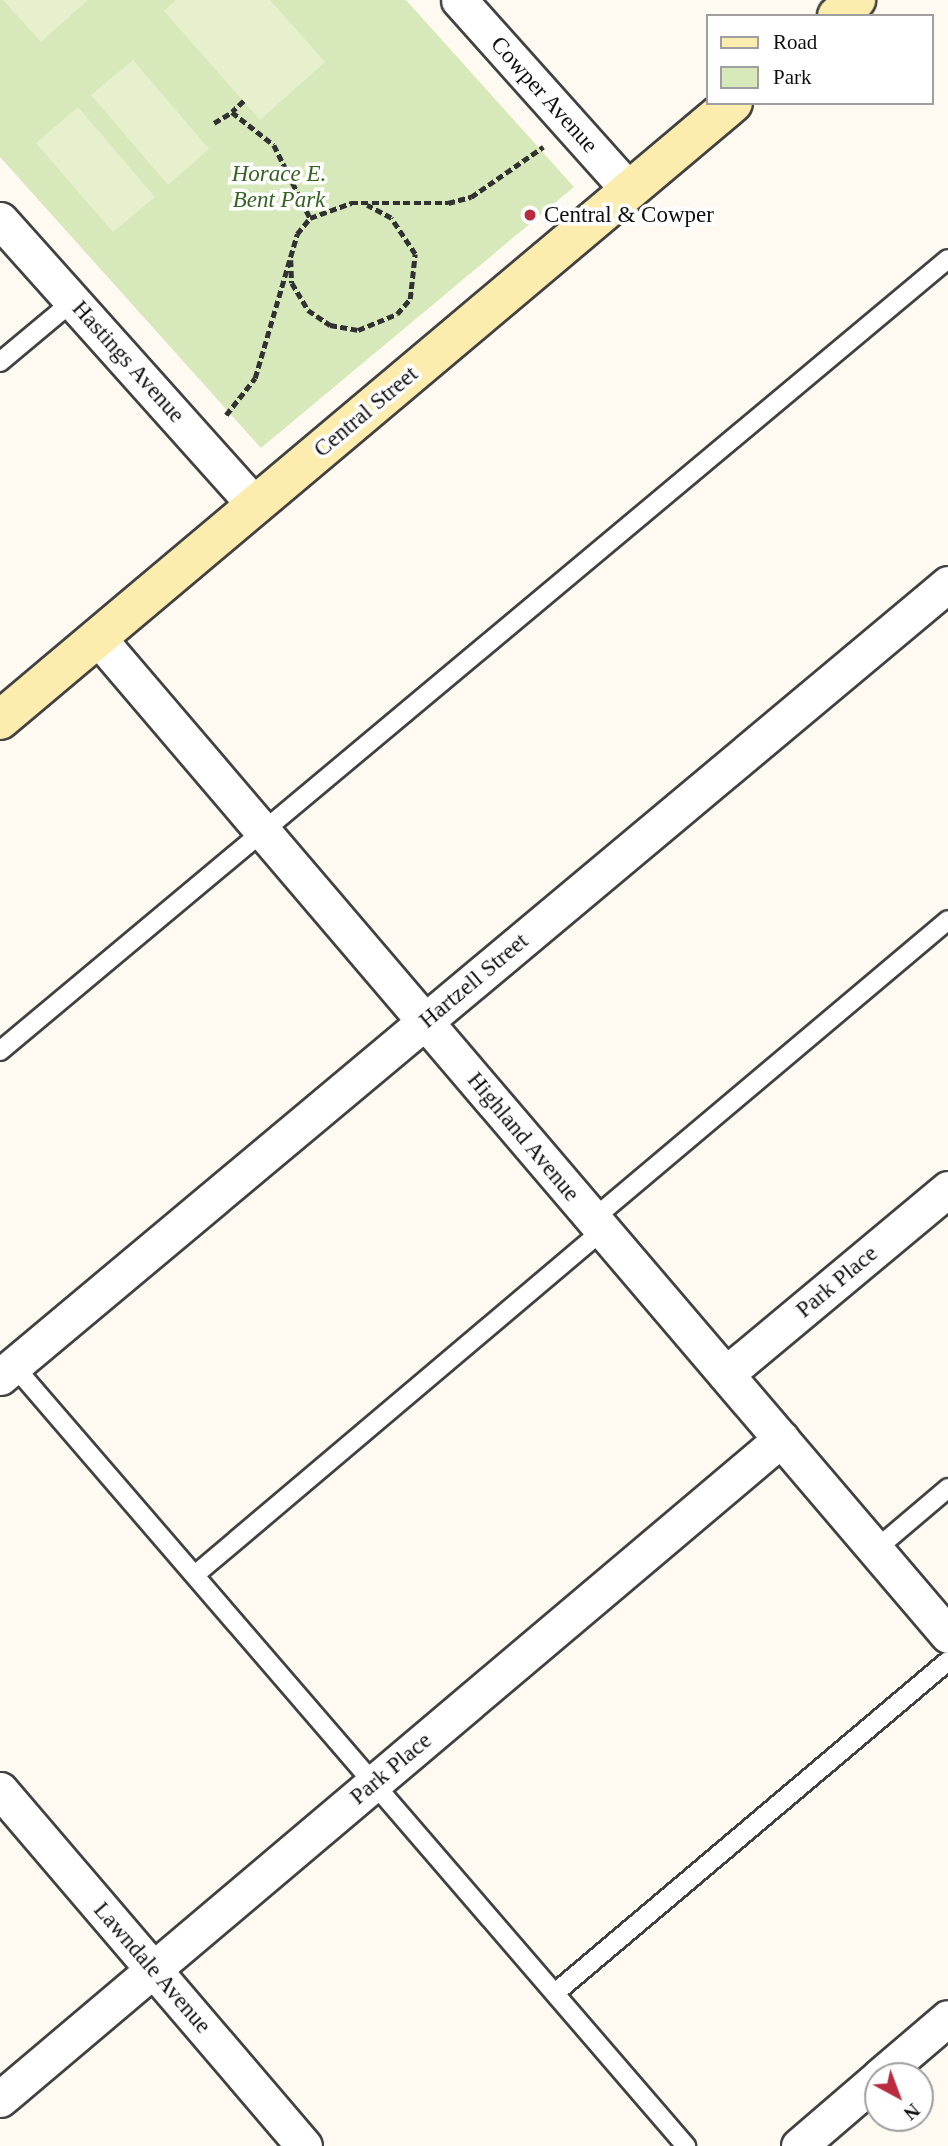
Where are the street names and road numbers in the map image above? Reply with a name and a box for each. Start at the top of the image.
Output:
street label: Cowper Avenue [484,31,604,159]
street label: Hastings Avenue [66,295,190,429]
street label: Central Street [308,361,424,463]
street label: Hartzell Street [414,928,534,1034]
street label: Highland Avenue [461,1066,585,1208]
street label: Park Place [791,1240,883,1324]
street label: Park Place [345,1727,437,1811]
street label: Lawndale Avenue [87,1896,217,2040]

